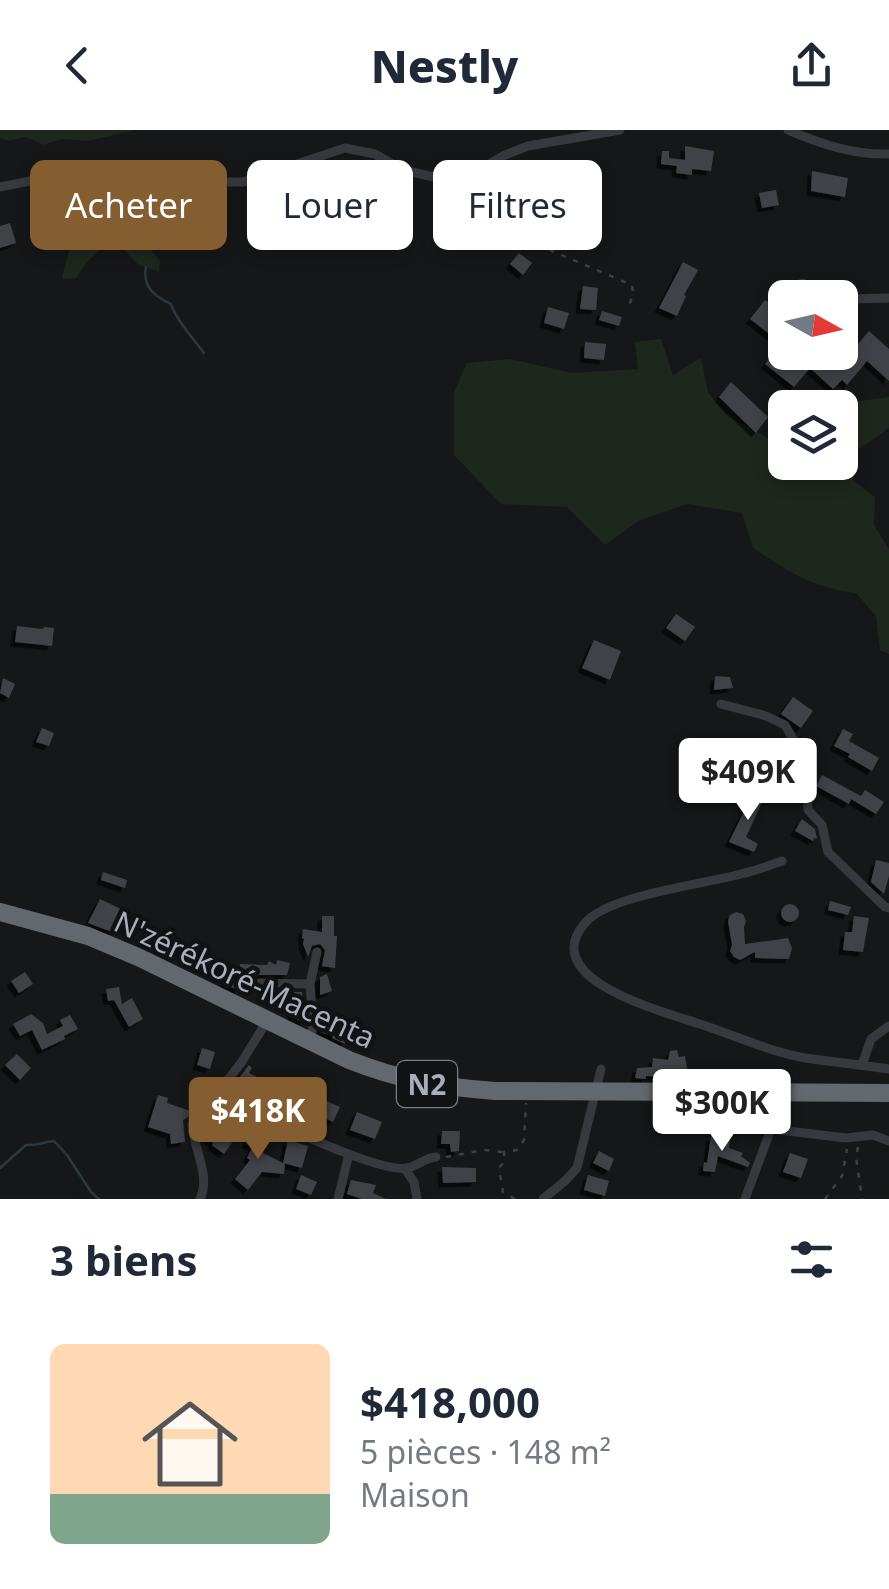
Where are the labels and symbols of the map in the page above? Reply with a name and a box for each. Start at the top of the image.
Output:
north arrow [768,280,858,370]
pin: $409K [678,738,818,823]
street label: N'zérékoré-Macenta [108,901,382,1057]
road number: N2 [397,1061,457,1107]
pin: $300K [652,1069,792,1154]
pin: $418K [188,1077,328,1162]

